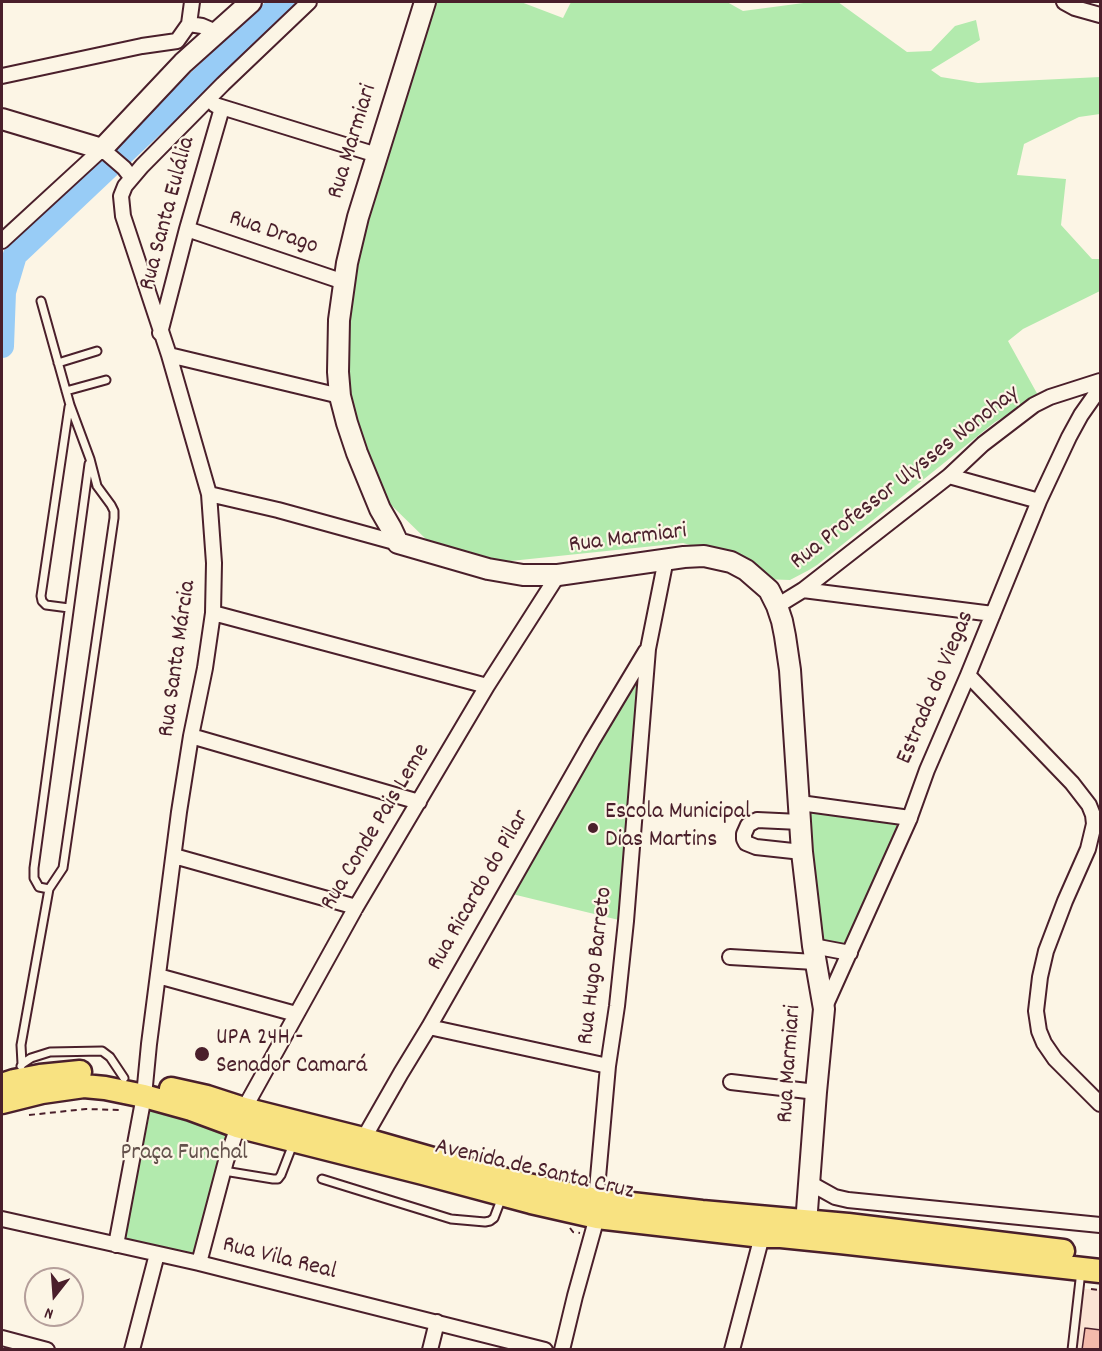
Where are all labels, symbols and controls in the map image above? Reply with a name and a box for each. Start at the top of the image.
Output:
street label: Rua Marmiari [323,81,385,203]
street label: Rua Santa Eulália [135,134,203,294]
street label: Rua Drago [225,205,321,263]
street label: Rua Professor Ulysses Nonohay [786,380,1026,578]
street label: Rua Marmiari [567,518,689,562]
street label: Rua Santa Márcia [154,579,204,739]
street label: Estrada do Viegas [892,607,982,769]
street label: Rua Conde Pais Leme [316,739,438,917]
place label: Escola Municipal Dias Martins [605,800,751,856]
street label: Rua Ricardo do Pilar [422,806,538,976]
marker: Escola Municipal Dias Martins [586,821,600,835]
street label: Rua Hugo Barreto [573,886,621,1046]
street label: Rua Marmiari [773,1004,809,1124]
place label: UPA 24H - Senador Camará [216,1026,368,1082]
marker: UPA 24H - Senador Camará [193,1045,211,1063]
street label: Avenida de Santa Cruz [432,1134,636,1208]
park label: Praça Funchal [120,1141,248,1169]
street label: Rua Vila Real [219,1232,339,1288]
north arrow [24,1267,84,1327]
text: N [42,1301,56,1325]

